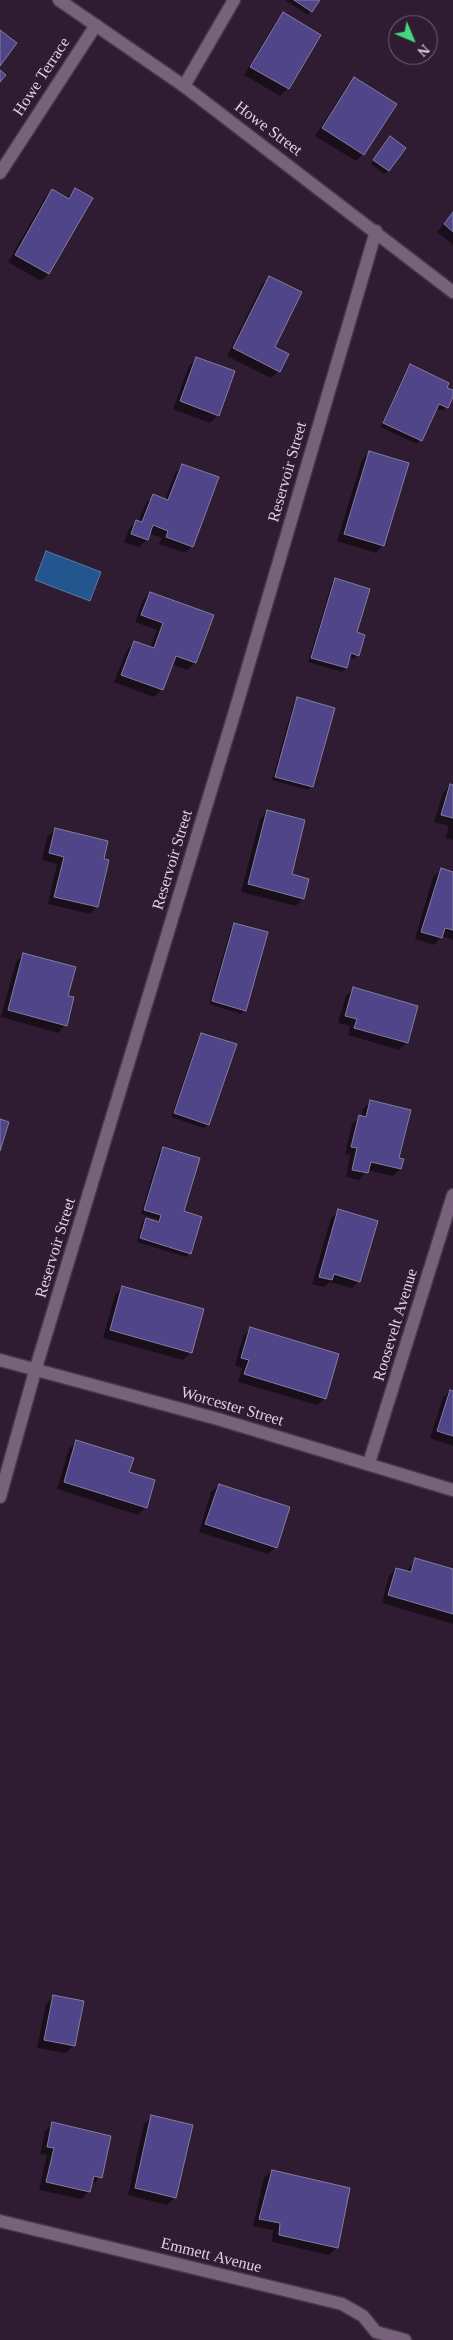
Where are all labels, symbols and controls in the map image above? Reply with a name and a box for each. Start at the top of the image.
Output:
north arrow [388,15,438,65]
street label: Howe Terrace [9,34,75,120]
text: N [414,41,432,59]
street label: Howe Street [230,97,306,161]
street label: Reservoir Street [265,420,311,524]
street label: Reservoir Street [149,808,197,912]
street label: Reservoir Street [32,1196,80,1300]
street label: Roosevelt Avenue [370,1266,422,1384]
street label: Worcester Street [179,1383,285,1431]
street label: Emmett Avenue [159,2234,263,2278]

